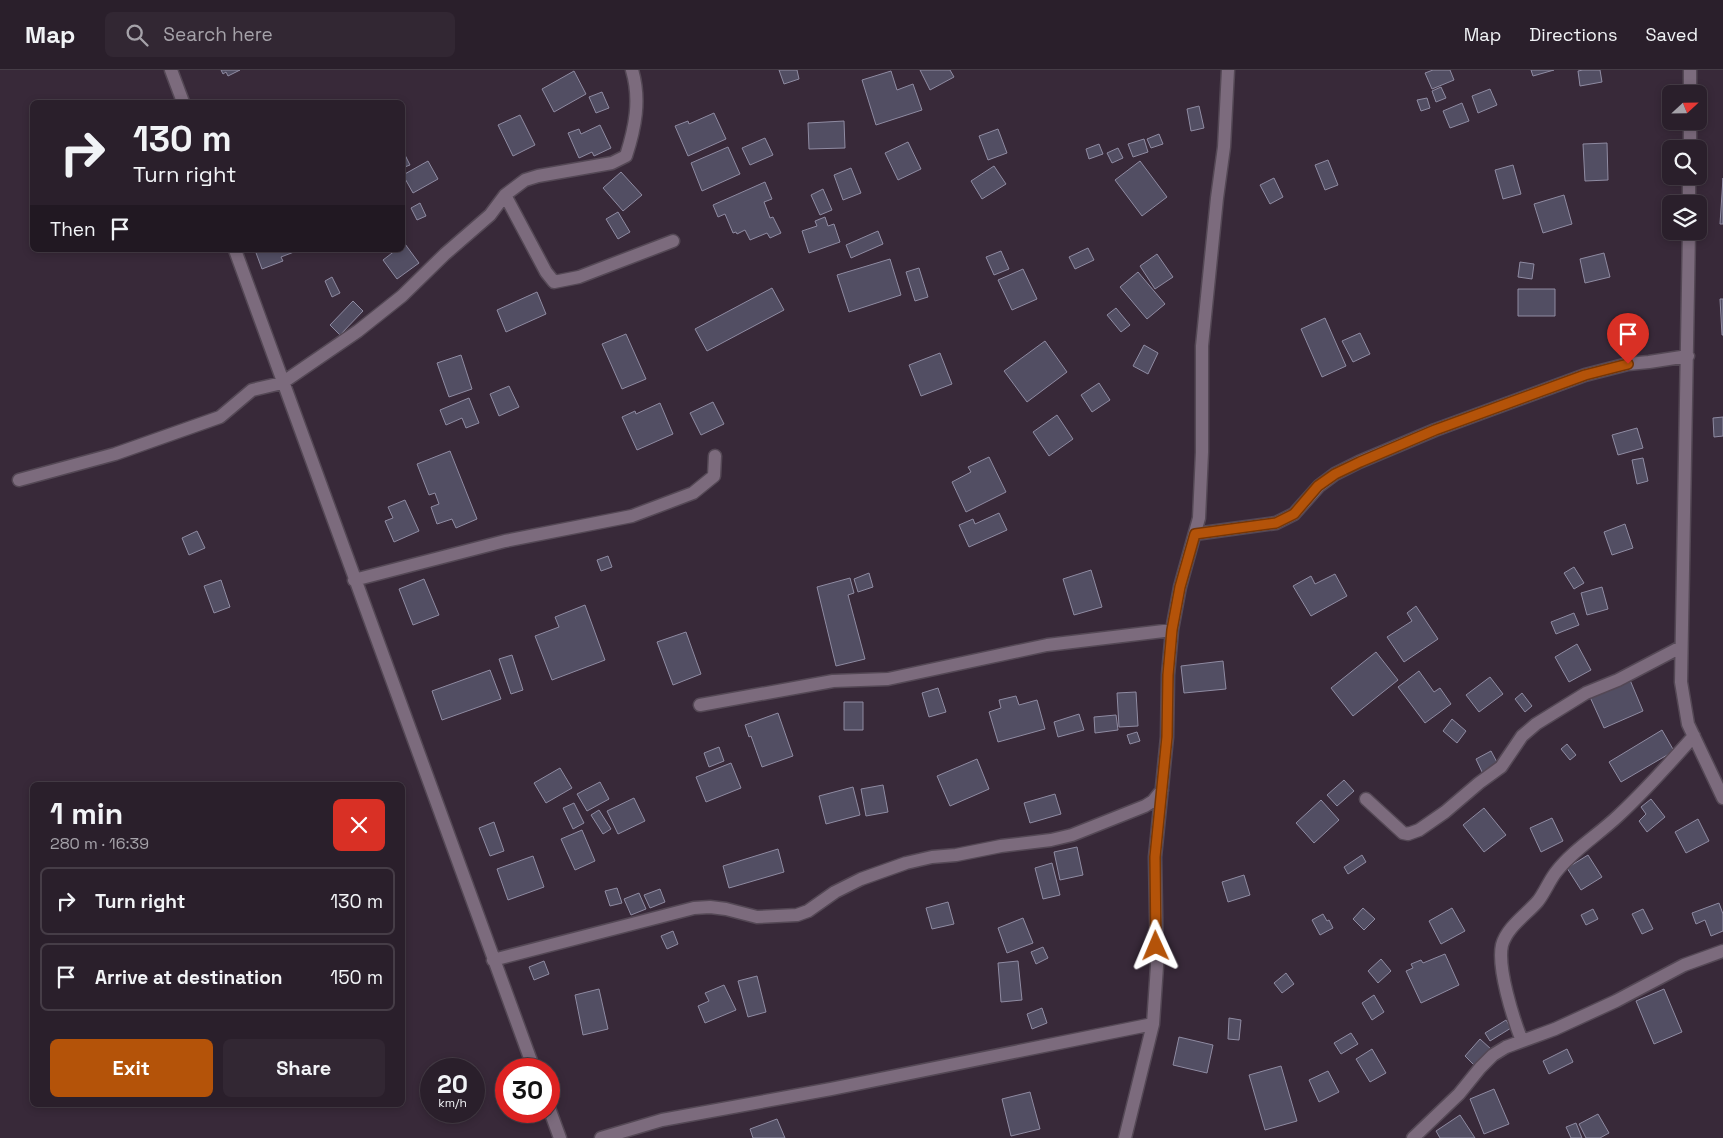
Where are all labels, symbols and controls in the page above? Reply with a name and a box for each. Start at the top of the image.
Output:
search box [105,12,455,57]
text: Map [25,19,75,50]
icon: search [123,21,151,49]
text: Search here [163,22,273,47]
text: Map [1464,23,1501,46]
text: Directions [1529,23,1618,46]
text: Saved [1646,23,1698,46]
north arrow [1662,85,1708,130]
map controls [1662,85,1707,240]
text: 130 m [133,117,232,161]
icon: right [50,120,115,185]
button: search [1662,140,1707,185]
text: Turn right [133,160,236,188]
button: layers [1662,195,1707,240]
icon: arrive [106,215,134,243]
text: Then [50,217,96,242]
pin [1607,313,1649,364]
icon: arrive [1614,320,1642,348]
text: 1 min [50,794,123,833]
button: close [333,799,385,851]
text: 280 m · 16:39 [50,833,149,854]
icon: right [52,887,80,915]
text: Turn right [95,889,185,914]
text: 130 m [330,889,383,914]
position arrow [1129,919,1181,971]
icon: arrive [52,963,80,991]
text: Arrive at destination [95,965,283,990]
text: 150 m [330,965,383,990]
button: Exit [50,1039,213,1097]
button: Share [223,1039,385,1097]
speed limit sign: 30 [495,1058,560,1123]
text: 20 [437,1068,468,1100]
text: km/h [438,1095,467,1111]

